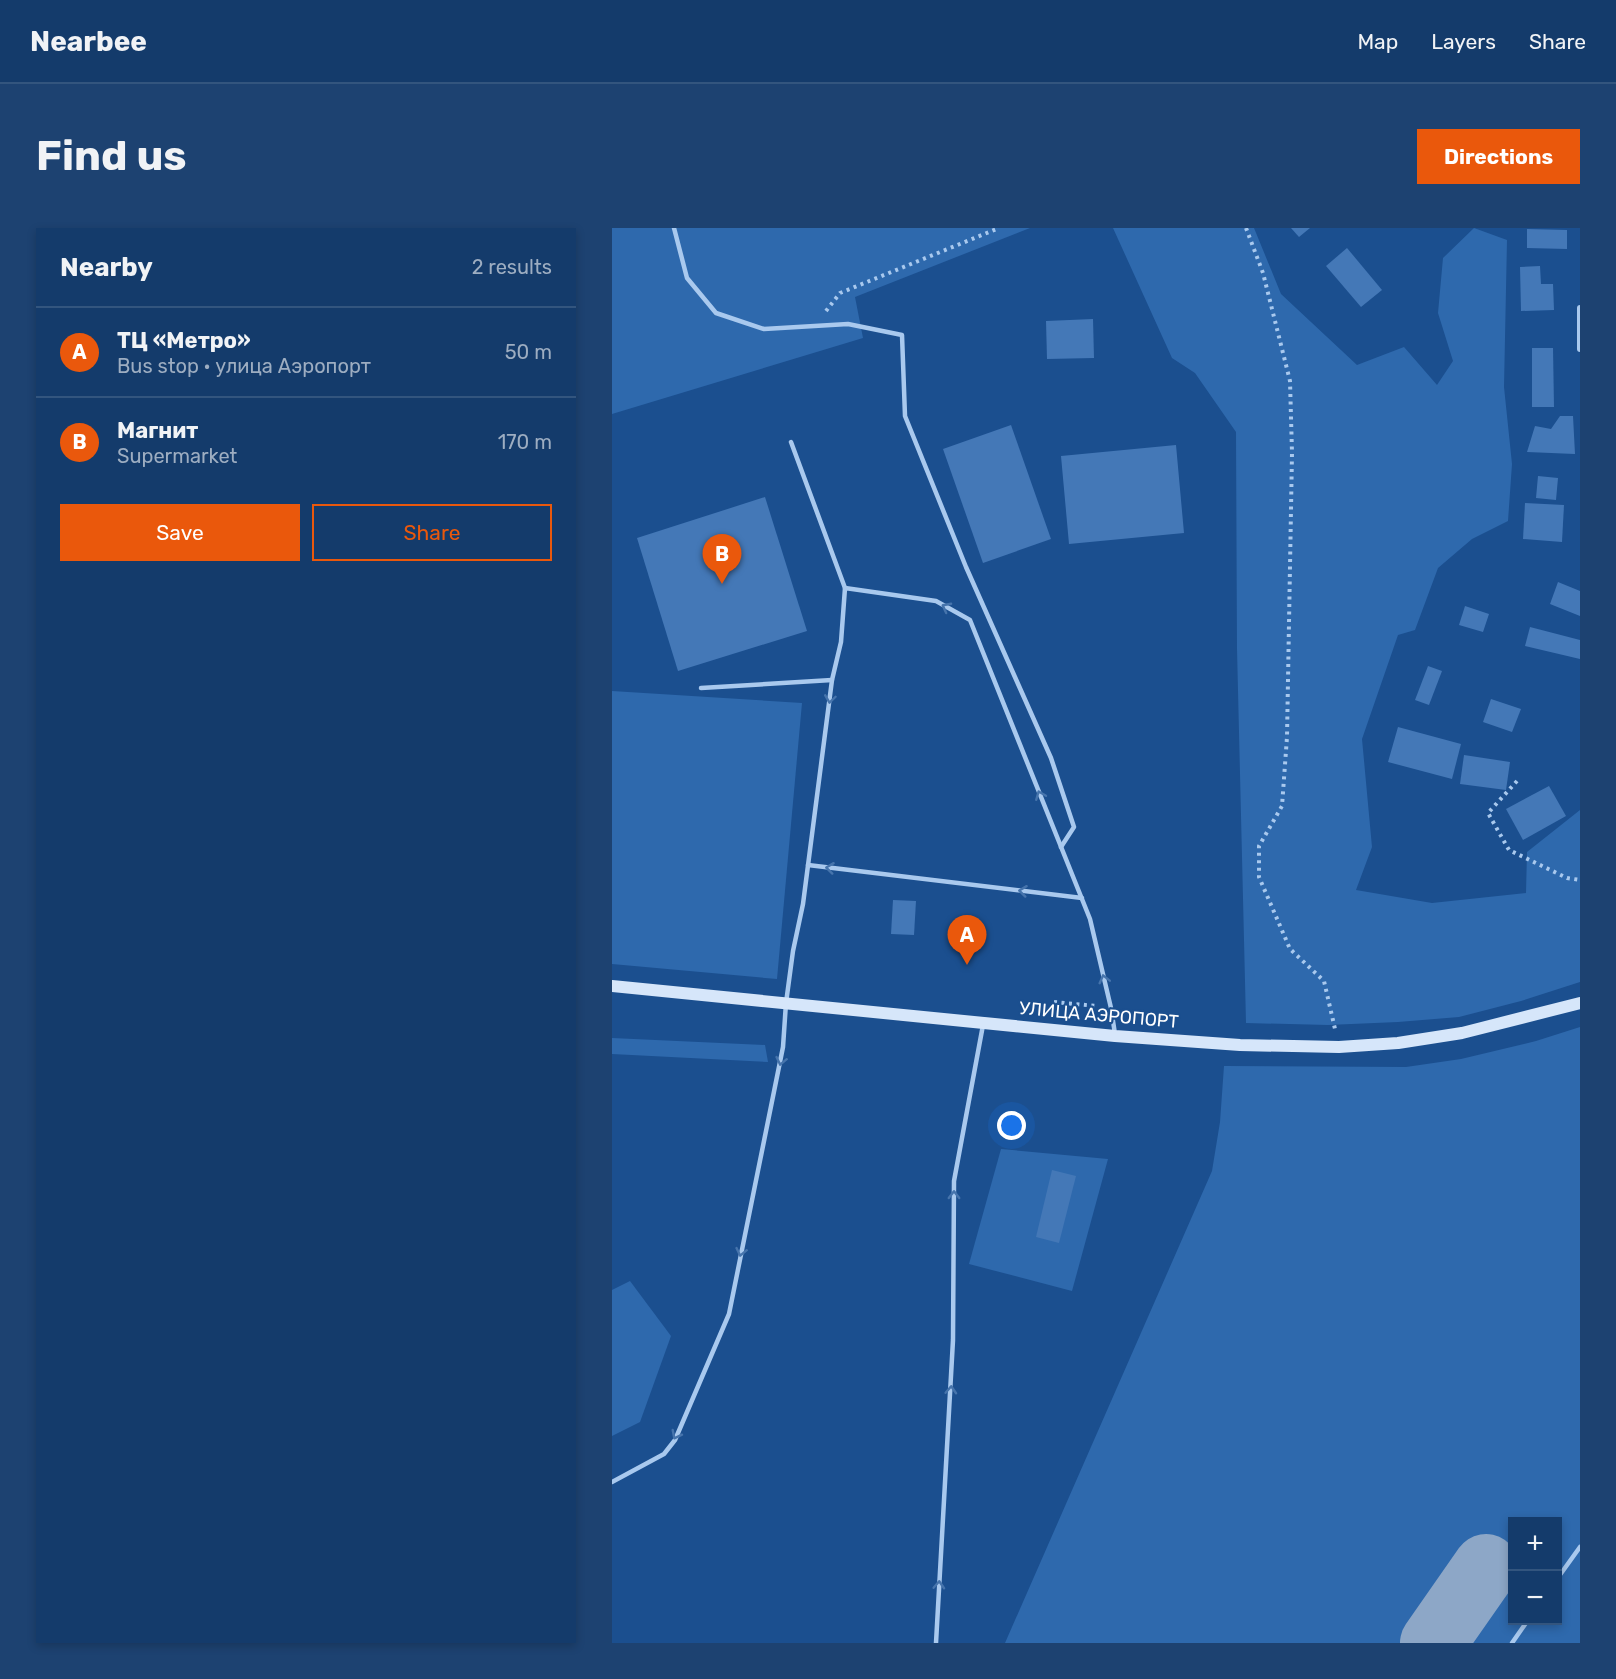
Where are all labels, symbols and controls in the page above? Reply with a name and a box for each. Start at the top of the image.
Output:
text: Nearbee [30,25,147,58]
text: Map [1357,29,1398,54]
text: Layers [1431,29,1496,54]
text: Share [1529,29,1586,54]
button: Directions [1417,129,1580,184]
text: Find us [36,131,187,181]
text: Nearby [60,252,153,283]
text: 2 results [472,255,552,279]
text: ТЦ «Метро» [117,327,251,354]
text: A [72,340,87,364]
text: 50 m [505,340,552,364]
text: Bus stop · улица Аэропорт [117,354,371,378]
text: Магнит [117,417,198,444]
text: B [72,430,87,454]
text: 170 m [498,430,552,454]
text: Supermarket [117,444,237,468]
button: Save [60,504,300,561]
button: Share [312,504,552,561]
pin: B [702,534,742,584]
one-way arrow [942,603,953,614]
one-way arrow [824,694,837,704]
one-way arrow [1035,791,1047,802]
one-way arrow [825,862,834,874]
one-way arrow [1019,886,1028,898]
pin: A [948,916,986,965]
one-way arrow [1099,974,1112,984]
street label: УЛИЦА АЭРОПОРТ [1018,997,1180,1033]
one-way arrow [775,1056,788,1066]
your location [997,1111,1026,1140]
one-way arrow [948,1191,960,1200]
one-way arrow [735,1247,748,1257]
one-way arrow [944,1385,957,1394]
one-way arrow [672,1429,684,1440]
map controls [1508,1517,1562,1625]
button: + [1508,1517,1562,1571]
button: − [1508,1571,1562,1625]
one-way arrow [933,1580,946,1589]

